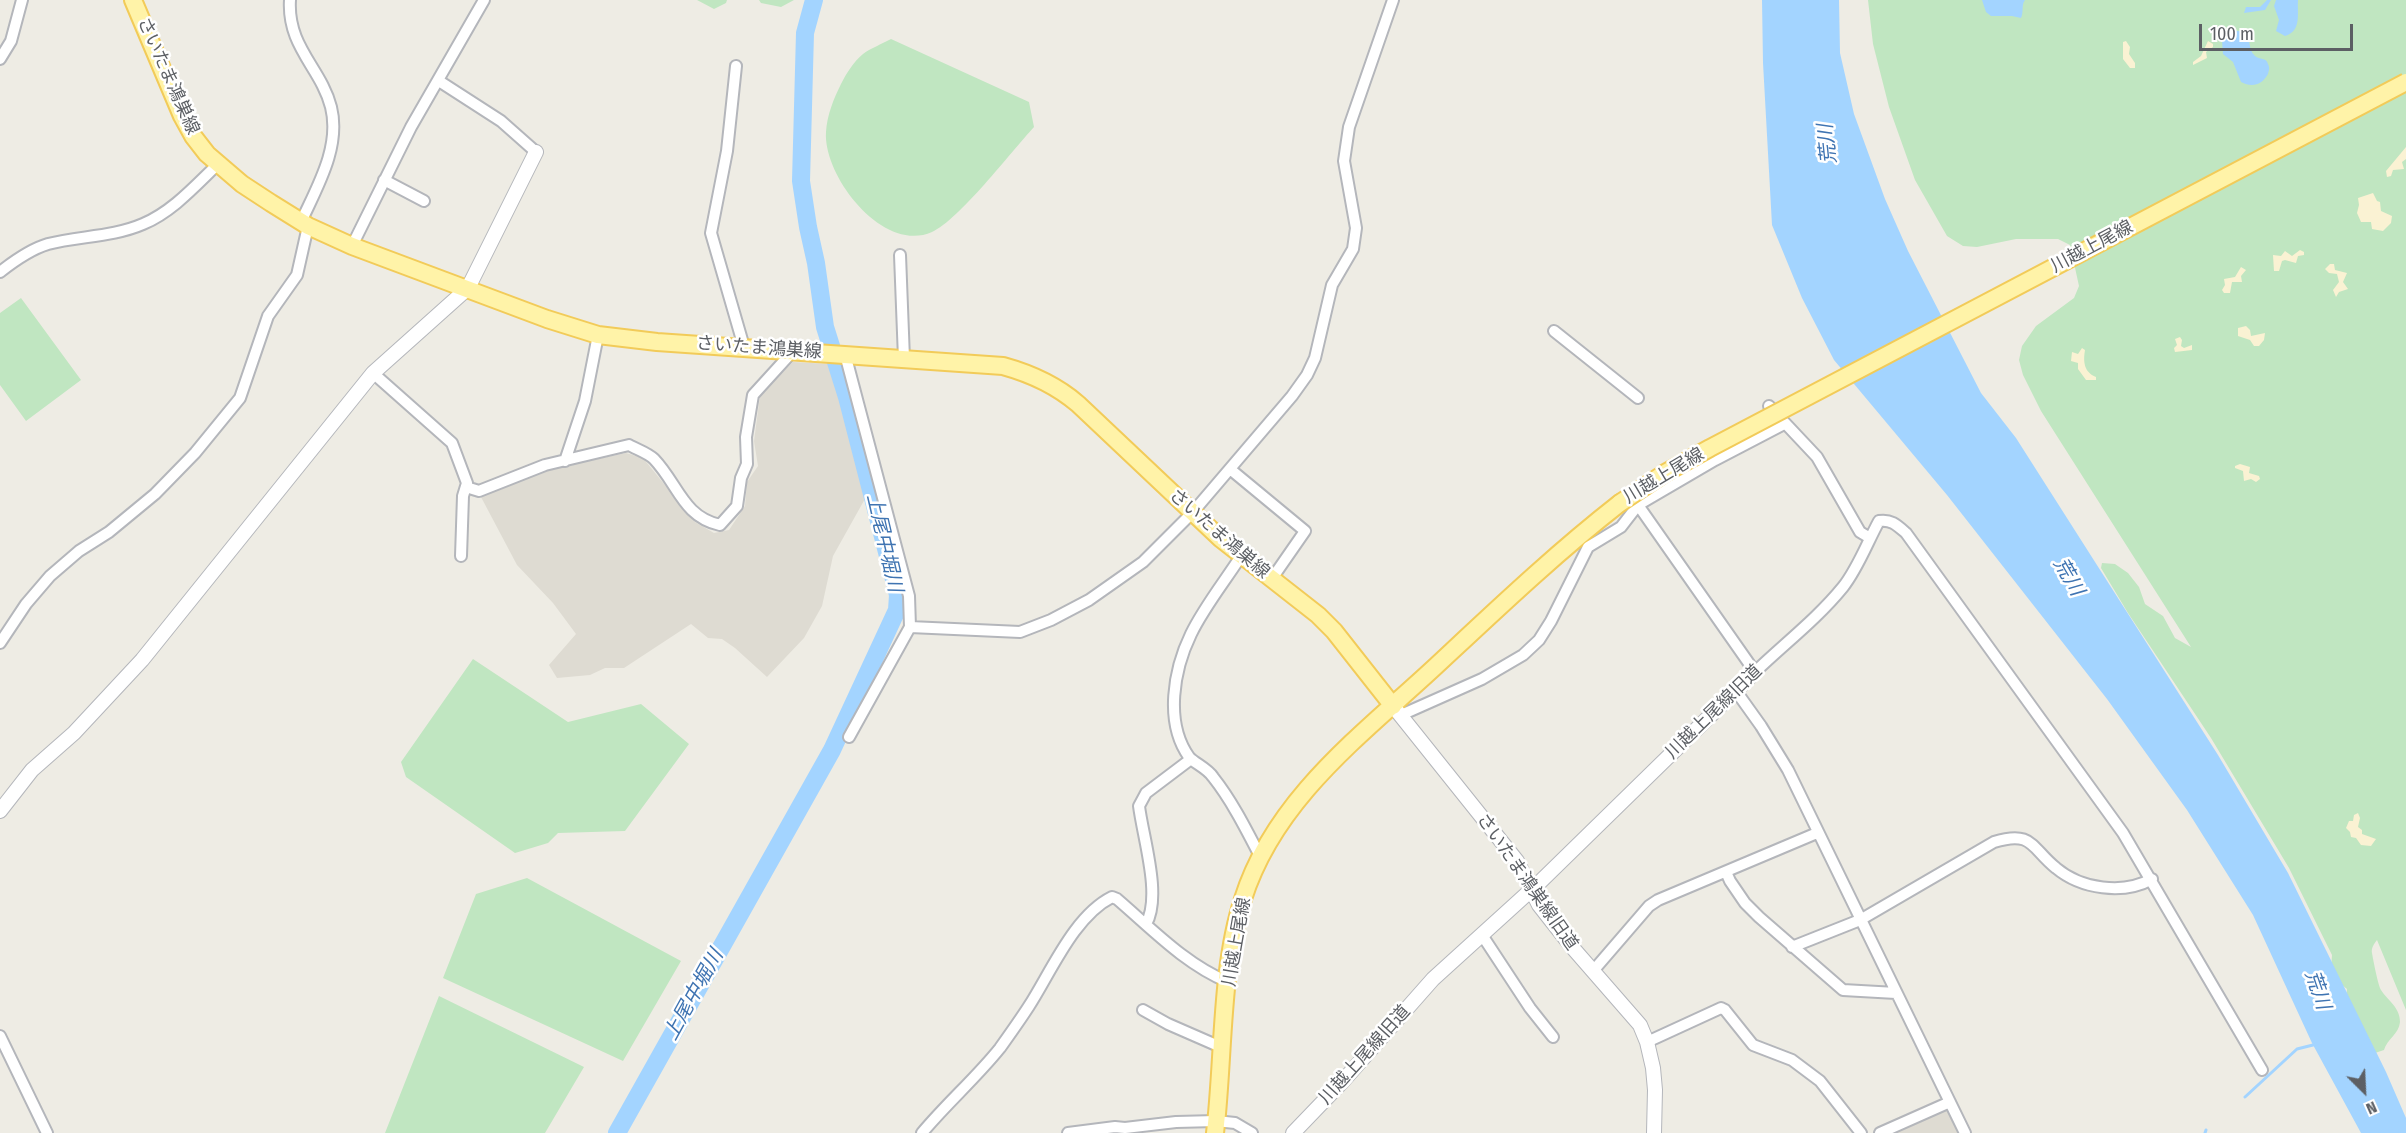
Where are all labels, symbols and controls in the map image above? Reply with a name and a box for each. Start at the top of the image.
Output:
scale bar [2202,12,2356,50]
street label: さいたま鴻巣線 [133,14,203,138]
text: 100 m [2210,23,2254,45]
water label: 荒川 [1814,123,1842,165]
street label: 川越上尾線 [2047,216,2137,278]
street label: さいたま鴻巣線 [695,333,823,363]
street label: 川越上尾線 [1620,444,1708,508]
street label: さいたま鴻巣線 [1164,485,1274,583]
water label: 上尾中堀川 [861,492,907,594]
water label: 荒川 [2048,554,2088,600]
street label: 川越上尾線旧道 [1661,660,1767,764]
street label: さいたま鴻巣線旧道 [1472,809,1582,955]
street label: 川越上尾線 [1219,896,1255,988]
water label: 上尾中堀川 [659,945,729,1045]
water label: 荒川 [2299,967,2335,1013]
street label: 川越上尾線旧道 [1315,1001,1415,1109]
north arrow [2334,1061,2394,1121]
text: N [2363,1097,2380,1119]

